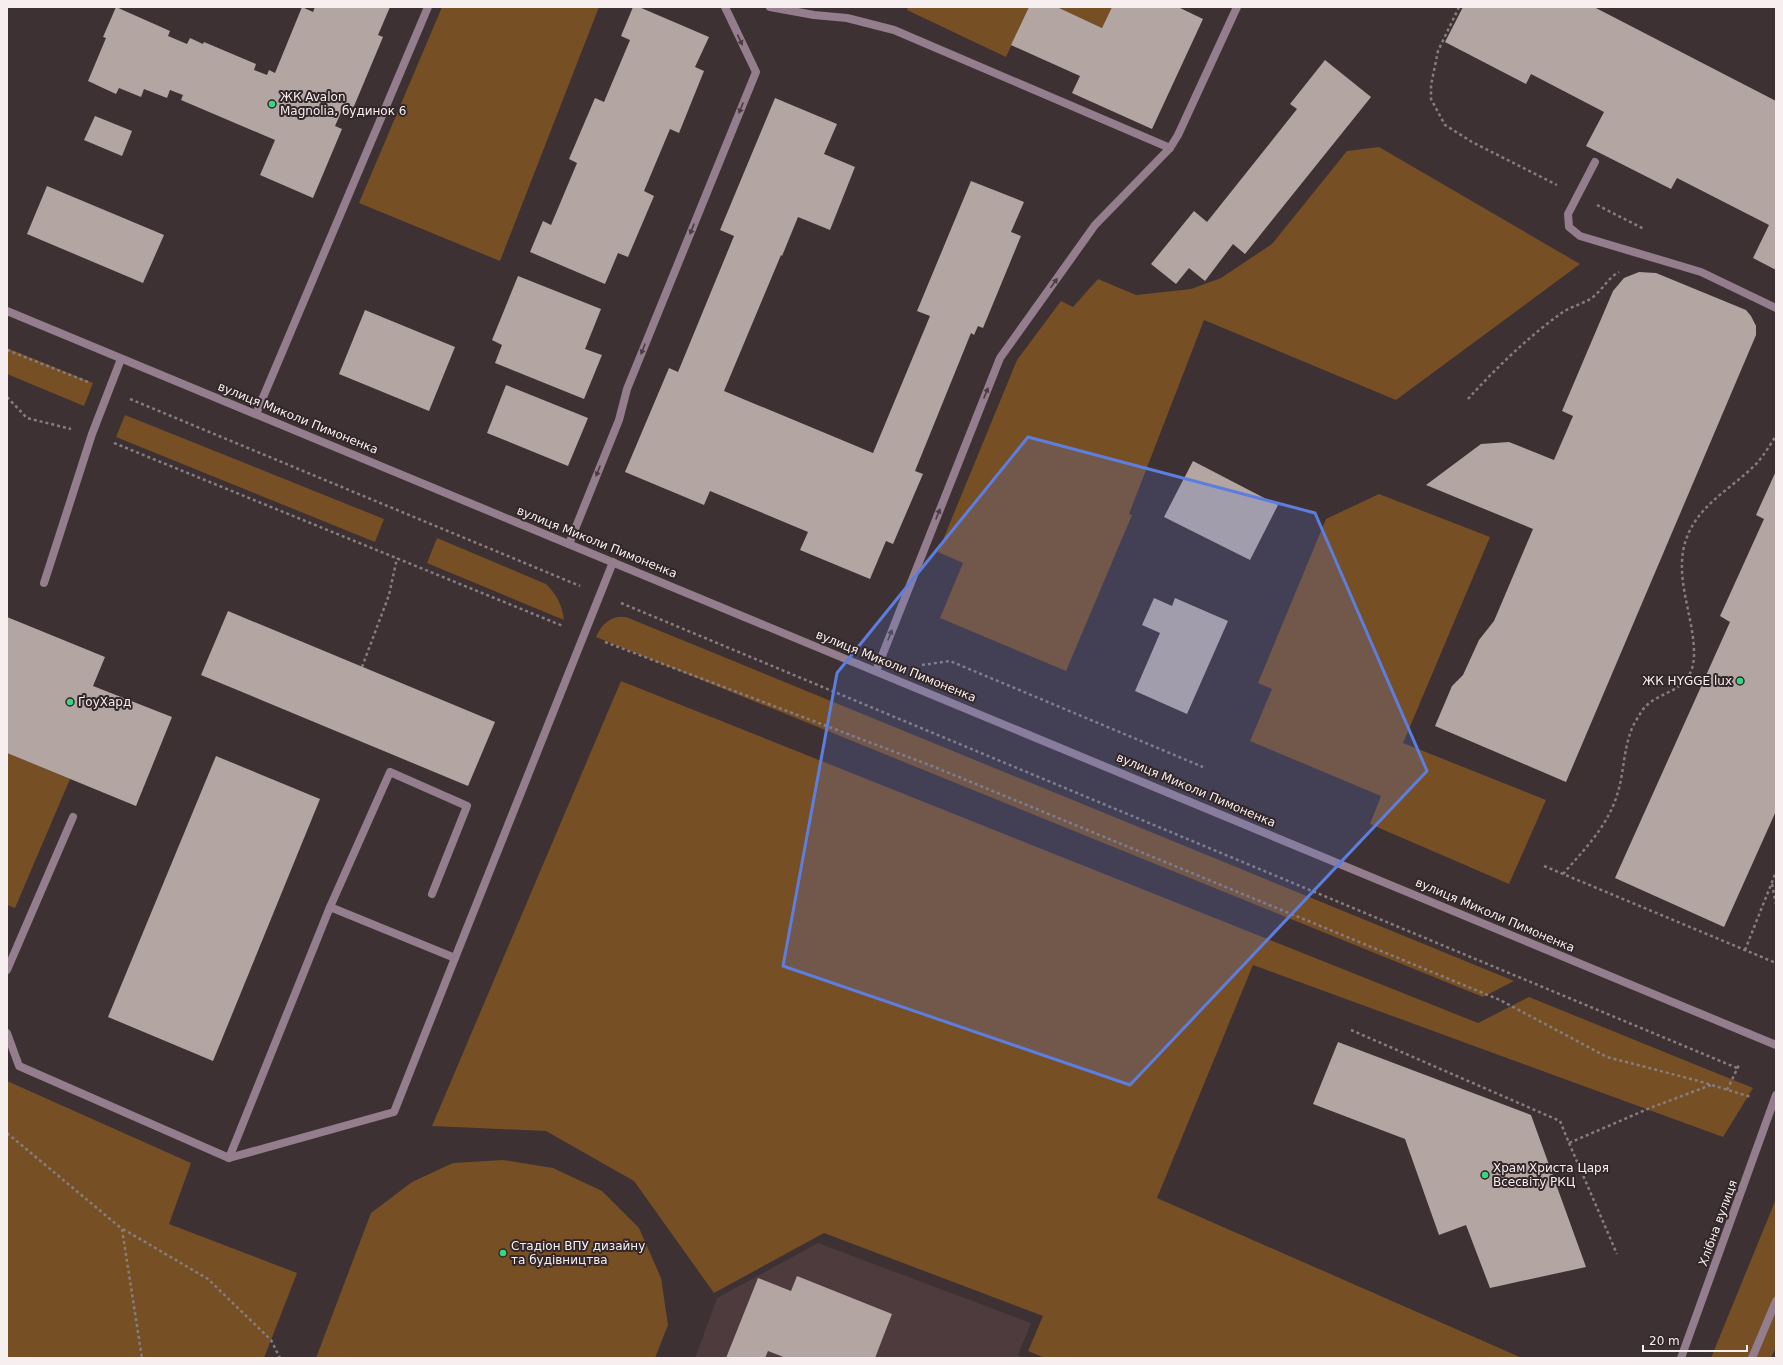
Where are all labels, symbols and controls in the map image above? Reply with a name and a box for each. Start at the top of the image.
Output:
one-way arrow [737,34,743,45]
place label: ЖК Avalon Magnolia, будинок 6 [280,90,406,118]
marker: ЖК Avalon Magnolia, будинок 6 [267,99,277,109]
one-way arrow [738,103,744,114]
one-way arrow [689,223,695,234]
one-way arrow [1050,277,1058,288]
one-way arrow [640,344,646,356]
street label: вулиця Миколи Пимоненка [216,379,380,457]
one-way arrow [983,386,989,398]
one-way arrow [595,466,601,477]
street label: вулиця Миколи Пимоненка [515,503,679,581]
one-way arrow [935,507,941,519]
street label: вулиця Миколи Пимоненка [814,627,978,705]
one-way arrow [887,629,893,640]
place label: ЖК HYGGE lux [1642,674,1732,688]
marker: ЖК HYGGE lux [1735,676,1745,686]
place label: ҐоуХард [78,695,131,709]
marker: ҐоуХард [65,697,75,707]
street label: вулиця Миколи Пимоненка [1114,750,1278,830]
street label: вулиця Миколи Пимоненка [1413,875,1577,955]
place label: Храм Христа Царя Всесвіту РКЦ [1493,1161,1609,1189]
marker: Храм Христа Царя Всесвіту РКЦ [1480,1170,1490,1180]
street label: Хлібна вулиця [1696,1178,1740,1268]
place label: Стадіон ВПУ дизайну та будівництва [511,1239,645,1267]
marker: Стадіон ВПУ дизайну та будівництва [498,1248,508,1258]
scale bar [1643,1327,1747,1353]
text: 20 m [1649,1334,1680,1348]

